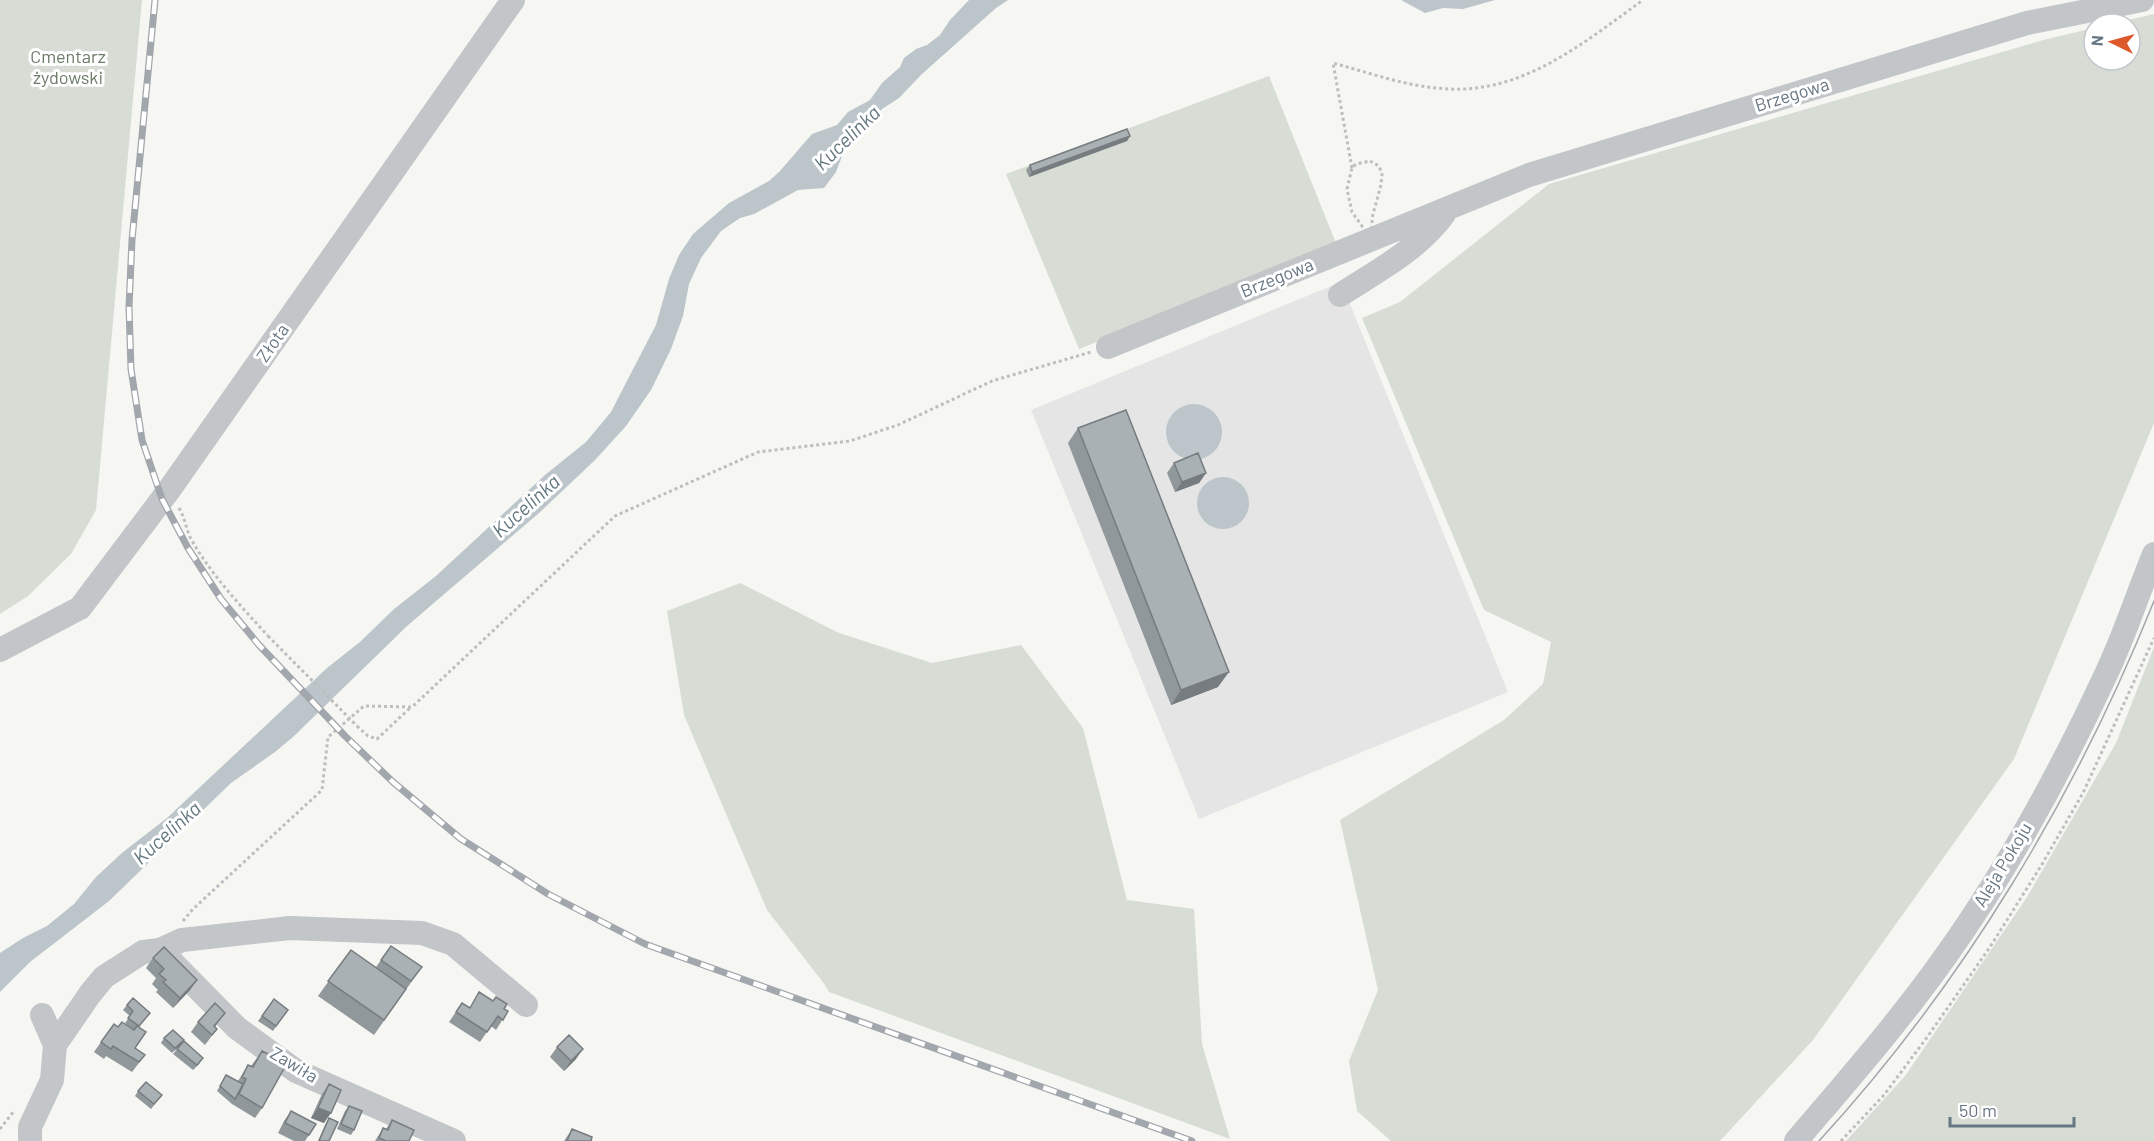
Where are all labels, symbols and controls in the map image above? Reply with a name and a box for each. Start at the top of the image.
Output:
north arrow [2082,12,2142,72]
text: N [2087,35,2106,47]
park label: Cmentarz żydowski [30,45,106,88]
street label: Brzegowa [1752,72,1832,116]
water label: Kucelinka [808,100,884,175]
street label: Brzegowa [1237,253,1316,302]
street label: Złota [251,319,293,366]
water label: Kucelinka [487,469,564,542]
water label: Kucelinka [128,796,205,869]
street label: Aleja Pokoju [1968,818,2036,911]
street label: Zawiła [267,1041,322,1087]
scale bar [1950,1090,2074,1128]
text: 50 m [1959,1099,1997,1121]

